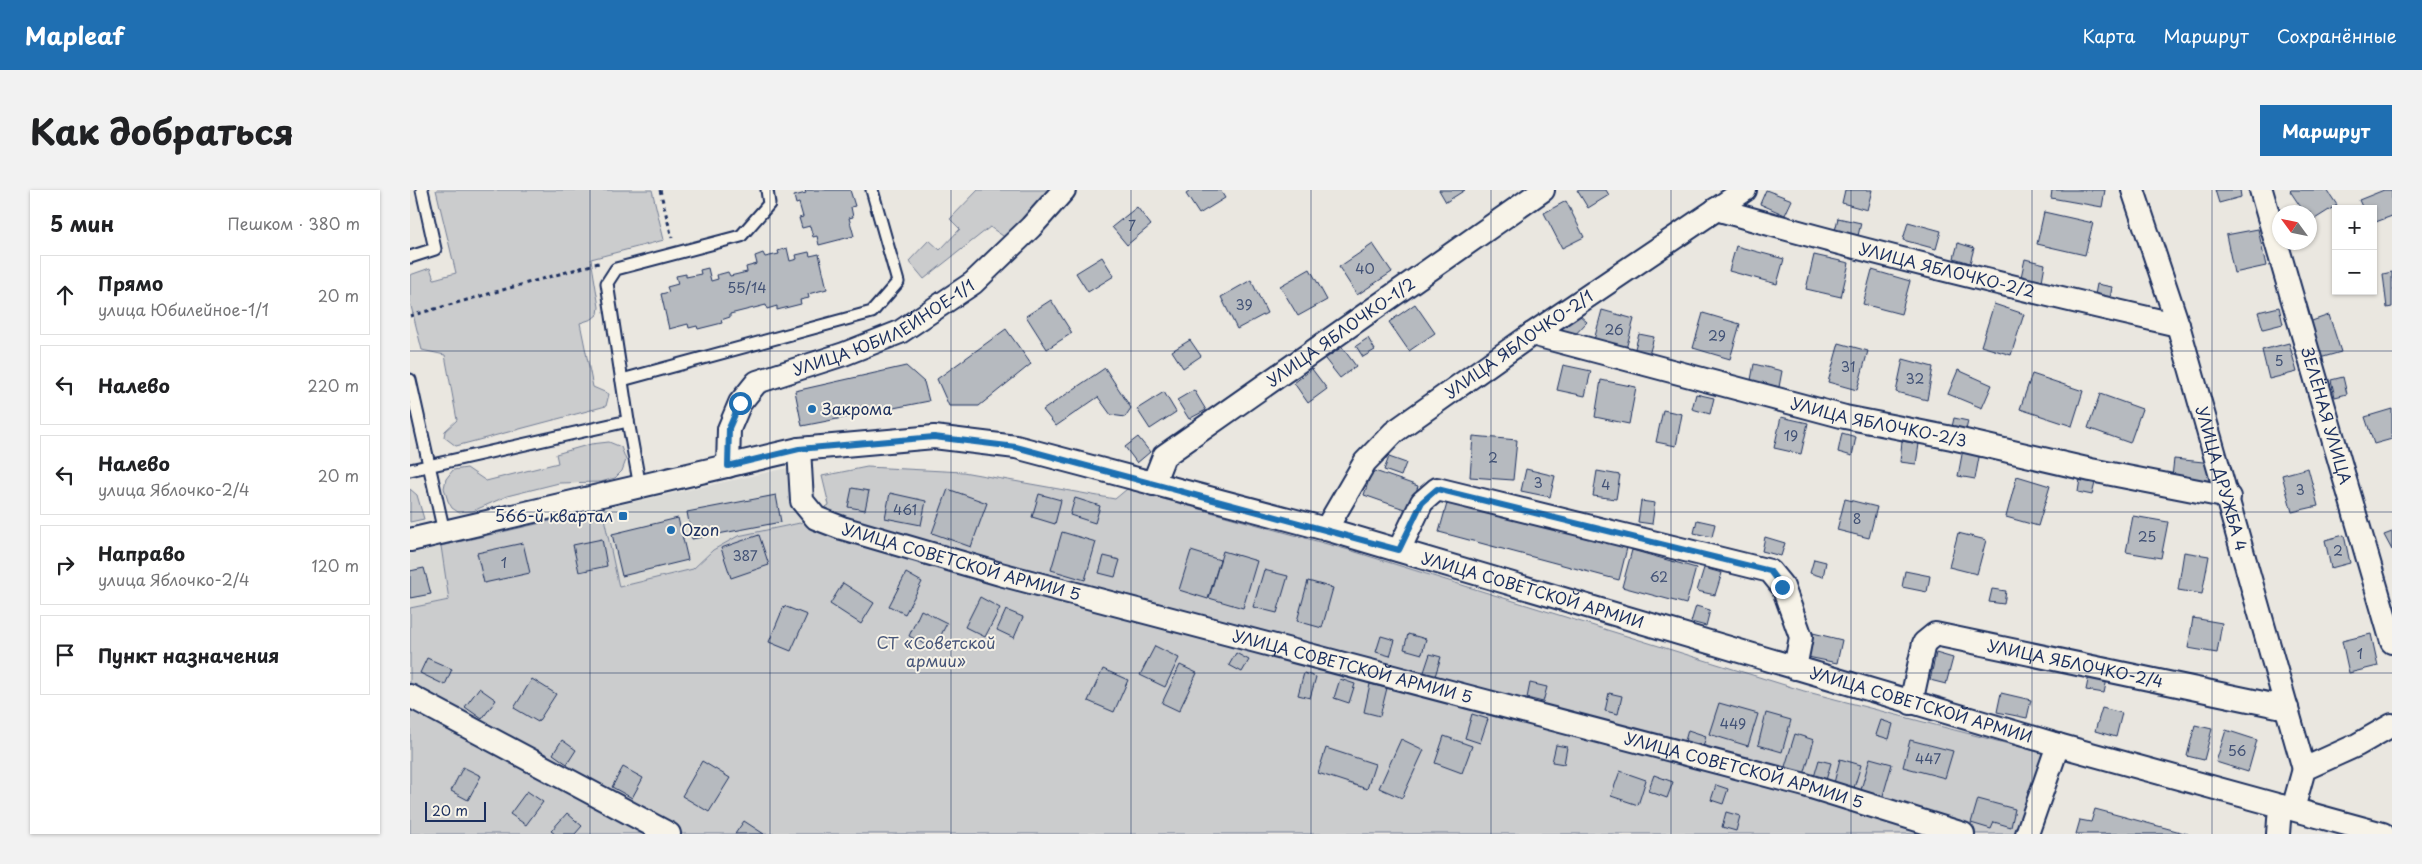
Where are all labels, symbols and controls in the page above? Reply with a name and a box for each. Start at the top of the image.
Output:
text: Mapleaf [25,17,124,53]
text: Карта [2083,22,2135,49]
text: Маршрут [2163,22,2249,49]
text: Сохранённые [2277,22,2397,49]
text: Как добраться [30,104,294,157]
button: Маршрут [2260,105,2392,156]
north arrow [2272,205,2317,250]
map controls [2332,205,2377,295]
button: + [2332,205,2377,250]
text: 5 мин [50,207,114,239]
text: Пешком · 380 m [227,211,360,235]
house number: 7 [1128,215,1136,236]
street label: УЛИЦА ЯБЛОЧКО-2/2 [1857,236,2038,303]
button: − [2332,250,2377,295]
house number: 40 [1355,258,1375,279]
text: Прямо [98,269,163,297]
street label: УЛИЦА ЯБЛОЧКО-1/2 [1261,271,1419,392]
street label: УЛИЦА ЮБИЛЕЙНОЕ-1/1 [789,272,979,381]
house number: 55/14 [727,277,767,298]
icon: ahead [51,281,79,309]
text: 20 m [318,283,359,307]
street label: УЛИЦА ЯБЛОЧКО-2/1 [1439,283,1597,404]
house number: 39 [1235,294,1253,315]
text: улица Юбилейное-1/1 [98,297,269,321]
house number: 26 [1604,319,1624,340]
house number: 29 [1708,325,1726,346]
street label: ЗЕЛЁНАЯ УЛИЦА [2296,344,2359,487]
house number: 5 [2274,350,2284,371]
house number: 31 [1841,356,1855,377]
house number: 32 [1906,368,1924,389]
icon: left [51,371,79,399]
text: Налево [98,371,170,399]
text: 220 m [308,373,359,397]
street label: УЛИЦА ЯБЛОЧКО-2/3 [1788,390,1969,452]
route start [729,392,752,415]
place label: Закрома [822,396,892,420]
marker: Закрома [806,403,818,415]
street label: УЛИЦА ДРУЖБА 4 [2191,403,2255,554]
house number: 19 [1784,425,1798,446]
house number: 2 [1488,447,1498,468]
text: Налево [98,449,170,477]
icon: left [51,461,79,489]
text: 20 m [318,463,359,487]
house number: 3 [1533,472,1543,493]
house number: 4 [1601,474,1611,495]
text: улица Яблочко-2/4 [98,477,250,501]
house number: 3 [2295,479,2305,500]
house number: 461 [893,499,917,520]
place label: 566-й квартал [495,503,613,527]
house number: 8 [1853,508,1861,529]
marker: 566-й квартал [617,510,629,522]
street label: УЛИЦА СОВЕТСКОЙ АРМИИ 5 [840,516,1083,606]
place label: Ozon [681,517,719,541]
marker: Ozon [665,524,677,536]
house number: 25 [2138,526,2156,547]
text: Направо [98,539,185,567]
house number: 2 [2333,540,2343,561]
house number: 387 [732,545,758,566]
street label: УЛИЦА СОВЕТСКОЙ АРМИИ [1419,545,1647,633]
icon: right [51,551,79,579]
house number: 1 [501,552,507,573]
text: 120 m [312,553,359,577]
house number: 62 [1650,566,1668,587]
text: улица Яблочко-2/4 [98,567,250,591]
route end [1771,576,1794,599]
street label: УЛИЦА СОВЕТСКОЙ АРМИИ 5 [1230,623,1475,708]
park label: СТ «Советской армии» [876,630,996,672]
street label: УЛИЦА ЯБЛОЧКО-2/4 [1985,632,2166,693]
icon: arrive [51,641,79,669]
text: Пункт назначения [98,641,279,669]
house number: 1 [2357,643,2363,664]
street label: УЛИЦА СОВЕТСКОЙ АРМИИ [1808,660,2036,748]
house number: 449 [1720,713,1746,734]
street label: УЛИЦА СОВЕТСКОЙ АРМИИ 5 [1622,725,1867,813]
house number: 56 [2228,740,2247,761]
house number: 447 [1915,748,1941,769]
scale bar [425,799,486,822]
text: 20 m [432,800,468,821]

